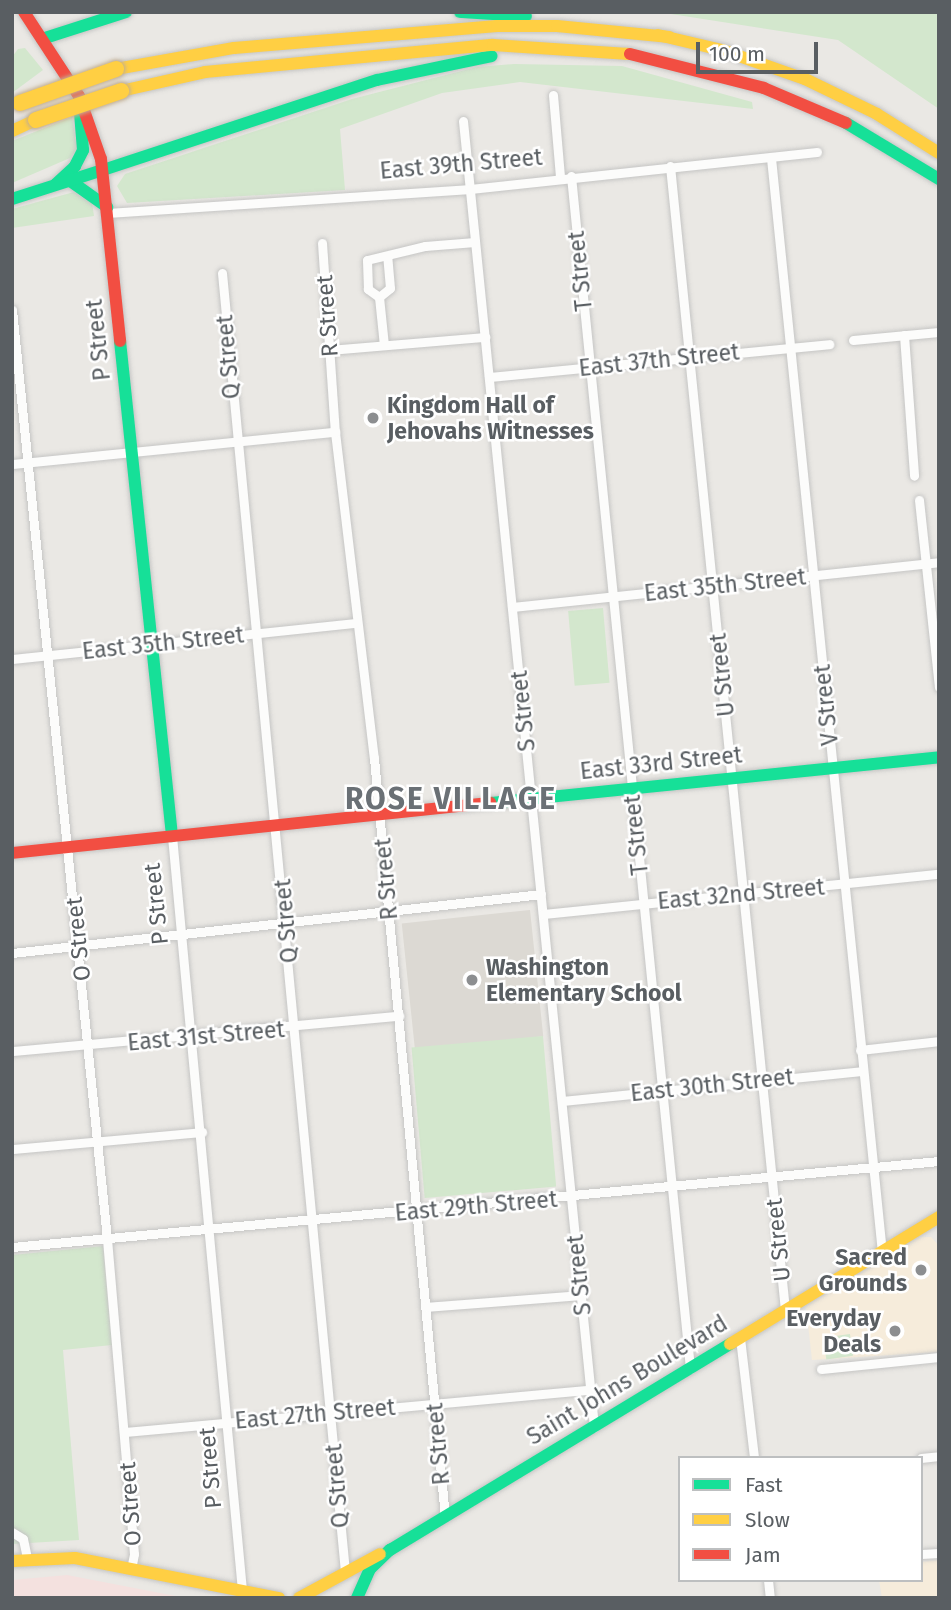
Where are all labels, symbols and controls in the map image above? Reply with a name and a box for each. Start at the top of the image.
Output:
scale bar [699,28,822,72]
text: 100 m [709,41,765,67]
street label: East 39th Street [379,143,543,185]
street label: T Street [562,230,598,312]
street label: R Street [310,274,344,358]
street label: P Street [80,298,116,382]
street label: Q Street [211,314,245,400]
street label: East 37th Street [577,338,741,382]
place label: Kingdom Hall of Jehovahs Witnesses [387,391,594,445]
marker: Kingdom Hall of Jehovahs Witnesses [365,410,381,426]
street label: East 35th Street [643,563,807,607]
street label: East 35th Street [81,621,245,665]
street label: U Street [704,632,740,718]
street label: V Street [808,663,844,747]
street label: S Street [505,669,541,753]
street label: East 33rd Street [579,741,743,785]
district label: ROSE VILLAGE [346,781,556,817]
street label: T Street [618,794,654,876]
street label: R Street [369,837,403,921]
street label: P Street [138,862,174,946]
street label: East 32nd Street [656,873,826,915]
street label: Q Street [269,878,303,964]
street label: O Street [60,896,96,982]
place label: Washington Elementary School [486,953,682,1007]
marker: Washington Elementary School [464,972,480,988]
street label: East 31st Street [126,1015,286,1057]
street label: East 30th Street [629,1063,795,1107]
street label: East 29th Street [394,1185,558,1227]
street label: U Street [760,1197,796,1283]
street label: S Street [561,1233,597,1317]
place label: Sacred Grounds [819,1243,907,1297]
marker: Sacred Grounds [913,1262,929,1278]
place label: Everyday Deals [786,1304,881,1358]
street label: Saint Johns Boulevard [522,1309,732,1451]
marker: Everyday Deals [887,1323,903,1339]
street label: East 27th Street [234,1393,396,1435]
street label: R Street [421,1402,455,1486]
street label: P Street [193,1426,227,1510]
street label: Q Street [320,1443,354,1529]
legend [678,1456,923,1582]
street label: O Street [113,1461,147,1547]
text: Fast [745,1472,783,1498]
text: Slow [745,1507,790,1533]
text: Jam [745,1542,781,1568]

